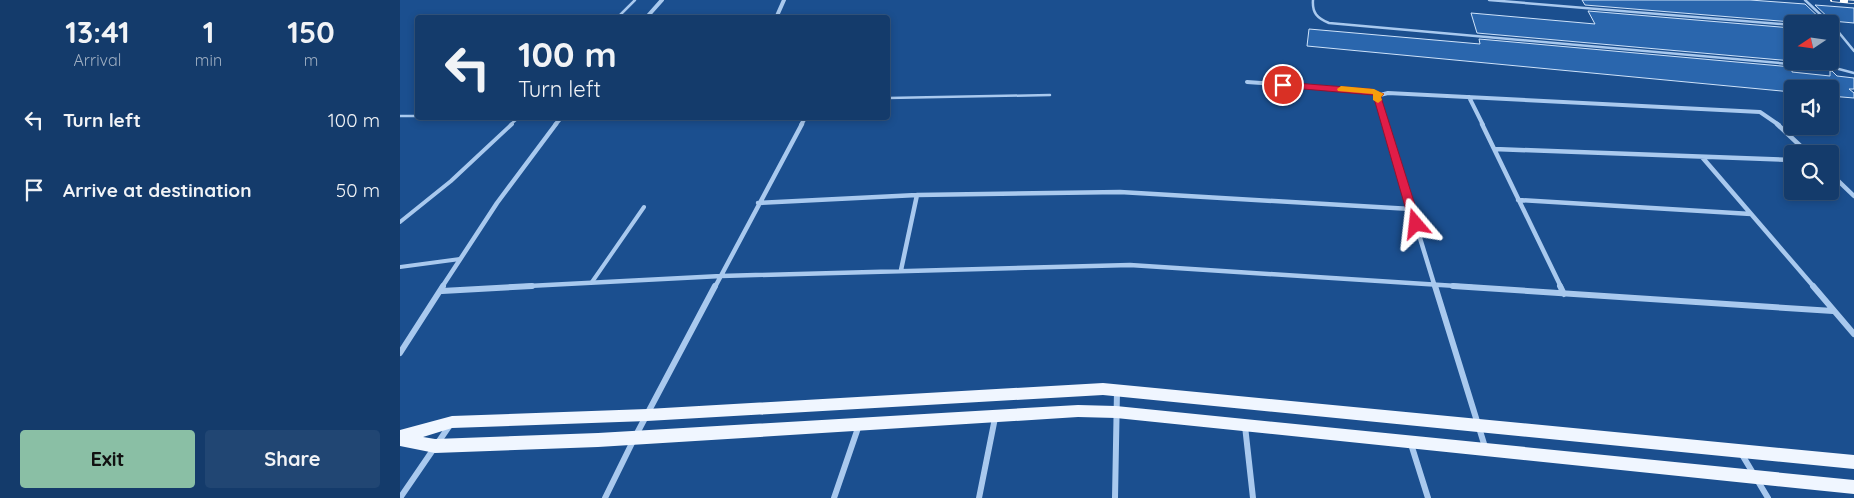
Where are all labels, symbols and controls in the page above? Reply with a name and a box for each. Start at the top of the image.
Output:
text: 13:41 [65,13,130,51]
text: 1 [203,13,214,51]
text: 150 [287,13,335,51]
north arrow [1784,15,1839,70]
map controls [1784,15,1839,200]
text: 100 m [518,32,617,76]
icon: left [435,35,500,100]
text: Arrival [73,50,121,70]
text: min [195,50,222,70]
text: m [304,50,318,70]
pin [1262,64,1304,106]
icon: arrive [1269,71,1297,99]
text: Turn left [518,75,601,103]
button: sound [1784,80,1839,135]
icon: left [20,106,48,134]
text: Turn left [63,108,141,132]
text: 100 m [328,108,380,132]
button: search [1784,145,1839,200]
icon: arrive [20,176,48,204]
text: Arrive at destination [63,178,252,202]
text: 50 m [336,178,380,202]
position arrow [1389,197,1441,249]
button: Exit [20,430,195,488]
button: Share [205,430,380,488]

